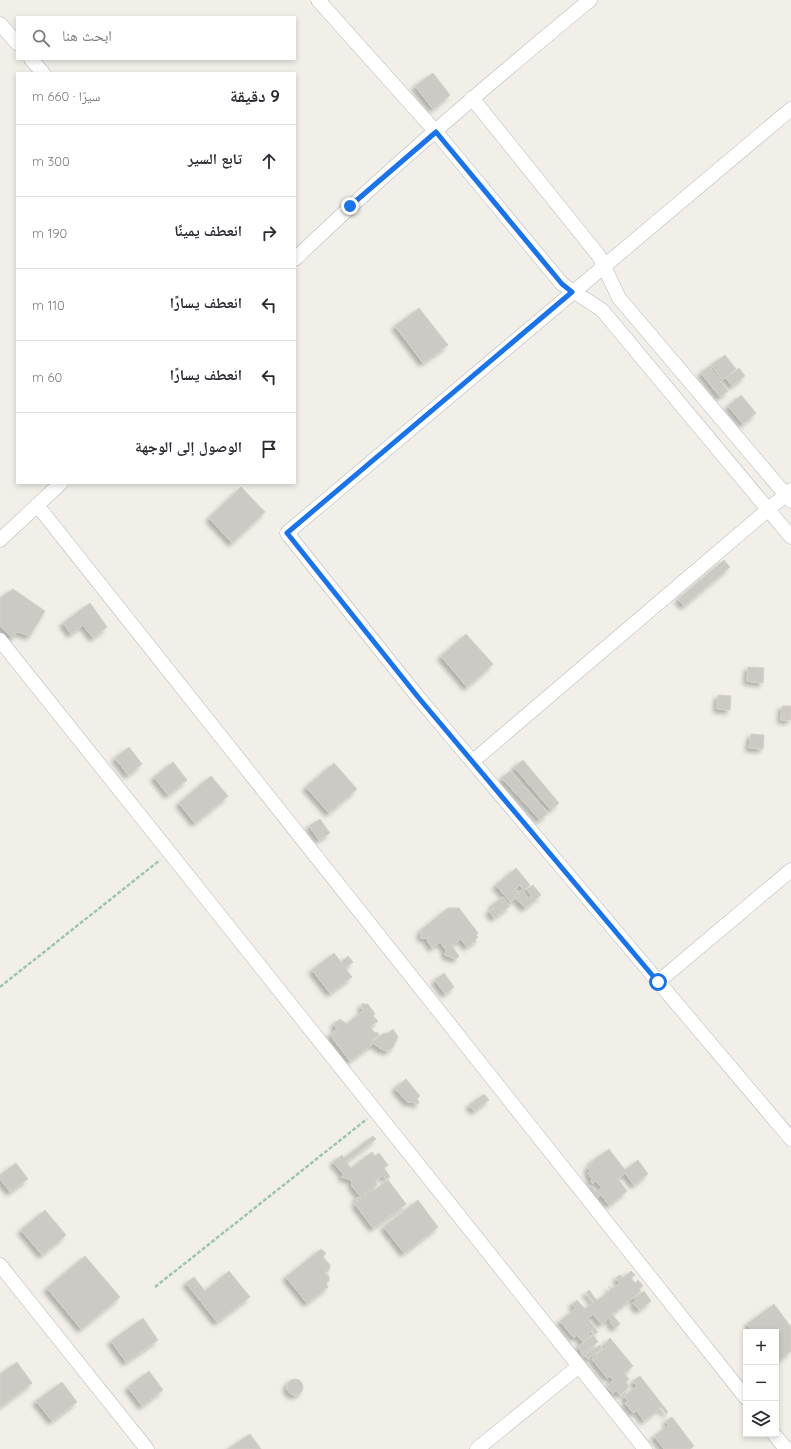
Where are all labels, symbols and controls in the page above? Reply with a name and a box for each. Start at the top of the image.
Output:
search box [16,16,296,60]
text: ابحث هنا [62,26,112,45]
icon: search [30,27,52,49]
text: 9 دقيقة [230,85,280,106]
text: سيرًا · 660 m [32,88,100,104]
text: تابع السير [188,149,242,168]
icon: ahead [258,150,280,172]
text: 300 m [32,153,70,169]
route end [341,197,359,215]
text: انعطف يمينًا [174,221,242,240]
icon: right [258,222,280,244]
text: 190 m [32,225,67,241]
text: انعطف يسارًا [170,293,242,312]
icon: left [258,294,280,316]
text: 110 m [32,297,65,313]
text: انعطف يسارًا [170,365,242,384]
icon: left [258,366,280,388]
text: 60 m [32,369,62,385]
text: الوصول إلى الوجهة [135,437,242,456]
icon: arrive [258,438,280,460]
route start [649,973,667,991]
map controls [743,1329,779,1437]
button: + [743,1329,779,1365]
button: − [743,1365,779,1401]
button: layers [743,1401,779,1437]

